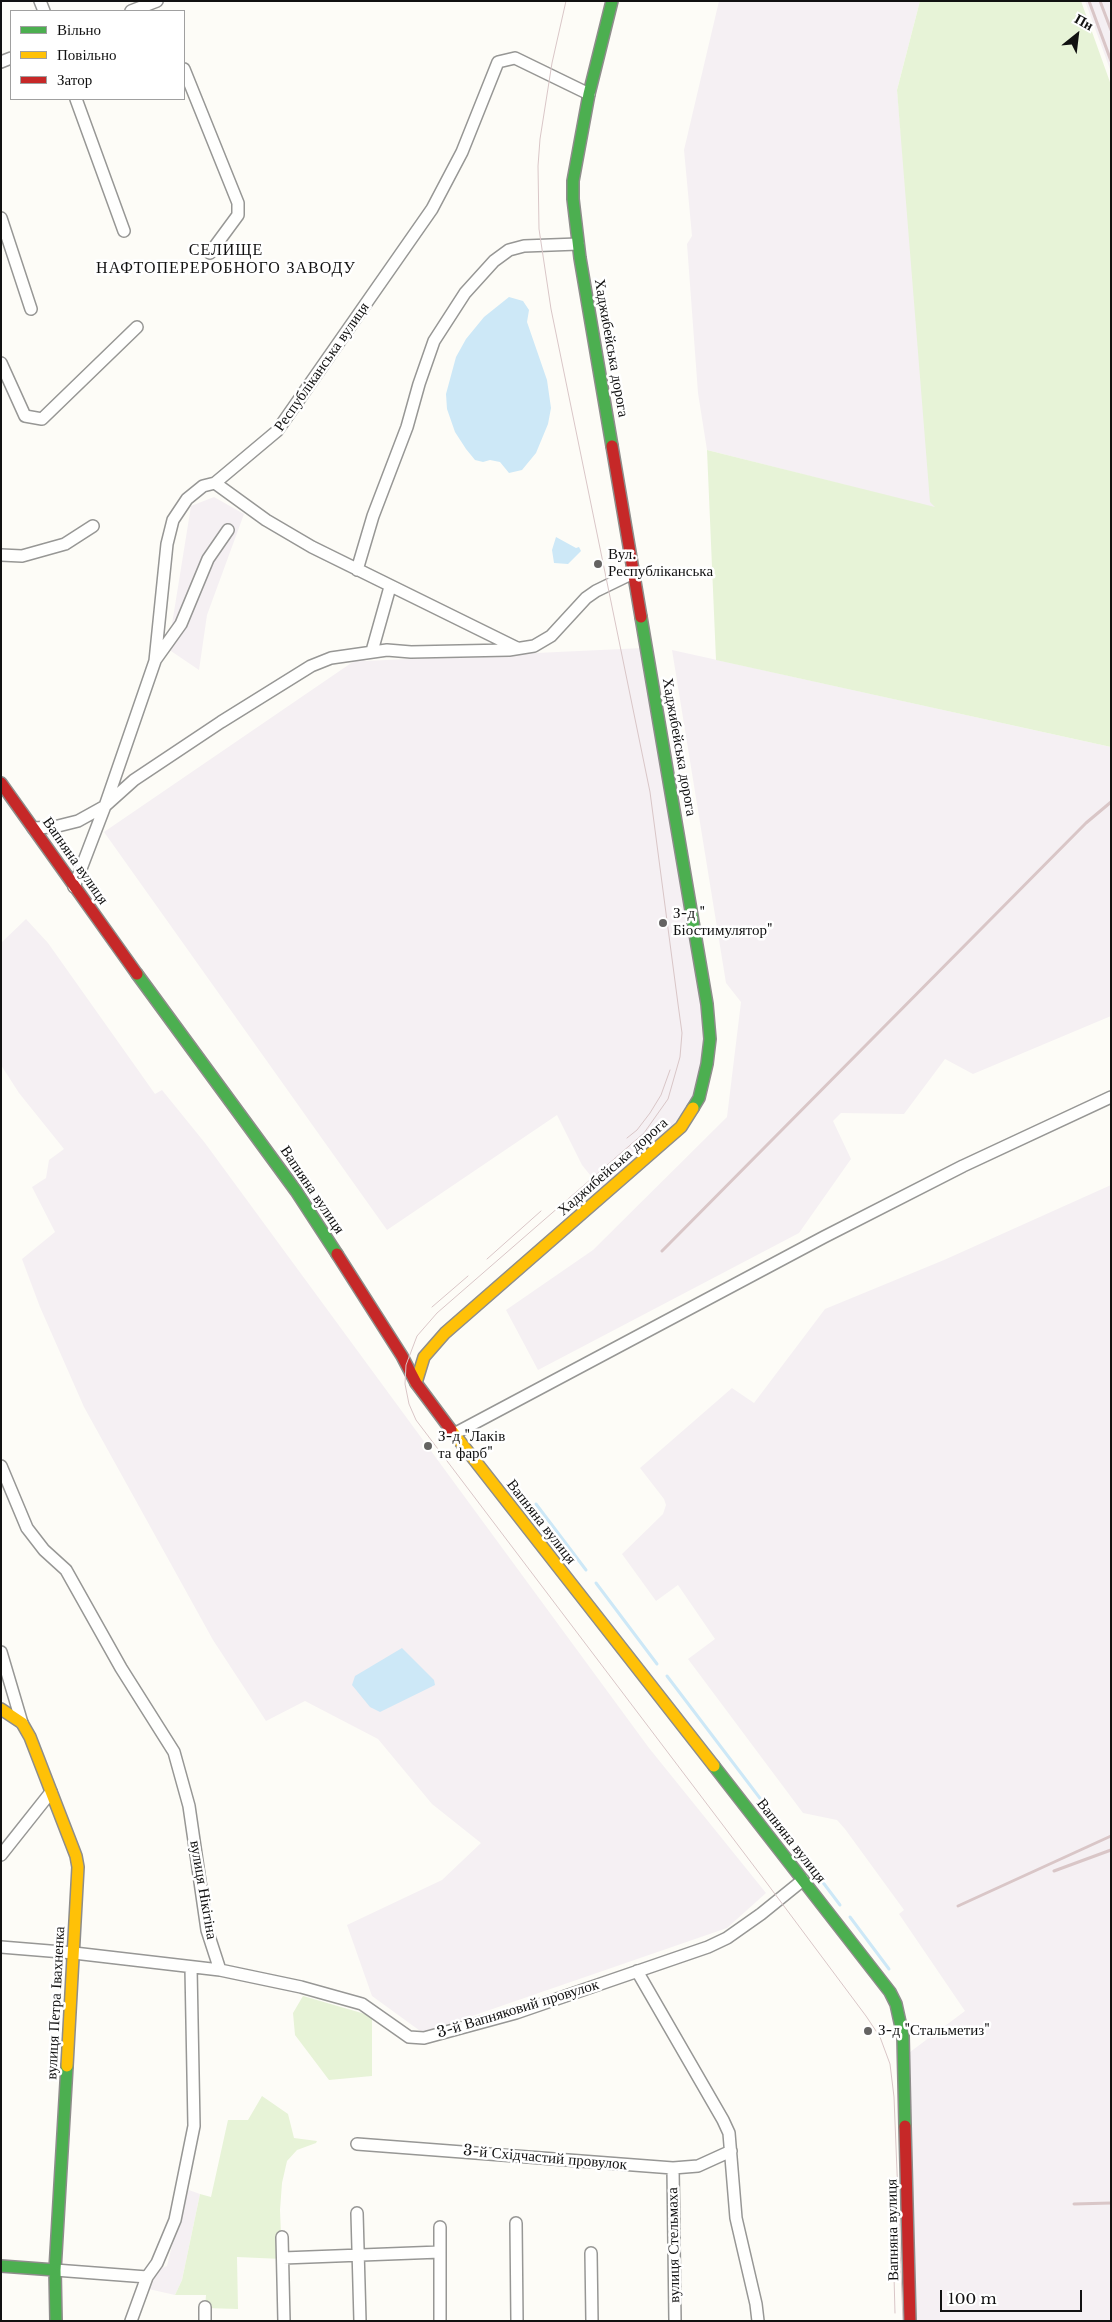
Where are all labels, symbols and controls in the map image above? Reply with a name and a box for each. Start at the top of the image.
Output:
text: Пн [1072,9,1097,34]
legend [10,10,185,100]
north arrow [1052,10,1102,60]
text: Вільно [57,20,101,39]
text: Повільно [57,45,116,64]
text: Затор [57,70,92,89]
district label: СЕЛИЩЕ НАФТОПЕРЕРОБНОГО ЗАВОДУ [93,240,359,278]
street label: Хаджибейська дорога [590,277,632,419]
street label: Республіканська вулиця [271,299,373,435]
place label: Вул. Республіканська [608,546,713,581]
marker: Вул. Республіканська [592,558,604,570]
street label: Хаджибейська дорога [658,676,700,818]
street label: Вапняна вулиця [38,814,112,908]
place label: З-д " Біостимулятор" [673,905,772,940]
marker: З-д " Біостимулятор" [657,917,669,929]
street label: Хаджибейська дорога [554,1114,672,1220]
street label: Вапняна вулиця [276,1143,348,1237]
place label: З-д "Лаків та фарб" [438,1428,505,1463]
marker: З-д "Лаків та фарб" [422,1440,434,1452]
street label: Вапняна вулиця [502,1476,580,1568]
street label: Вапняна вулиця [752,1795,830,1887]
street label: вулиця Нікітіна [185,1839,221,1941]
street label: вулиця Петра Івахненка [43,1926,69,2080]
street label: 3-й Вапняковий провулок [435,1976,601,2042]
place label: З-д "Стальметиз" [878,2022,990,2040]
marker: З-д "Стальметиз" [862,2025,874,2037]
street label: 3-й Східчастий провулок [462,2142,628,2174]
street label: Вапняна вулиця [883,2179,903,2281]
street label: вулиця Стельмаха [664,2187,684,2303]
scale bar [942,2280,1084,2312]
text: 100 m [948,2289,997,2308]

